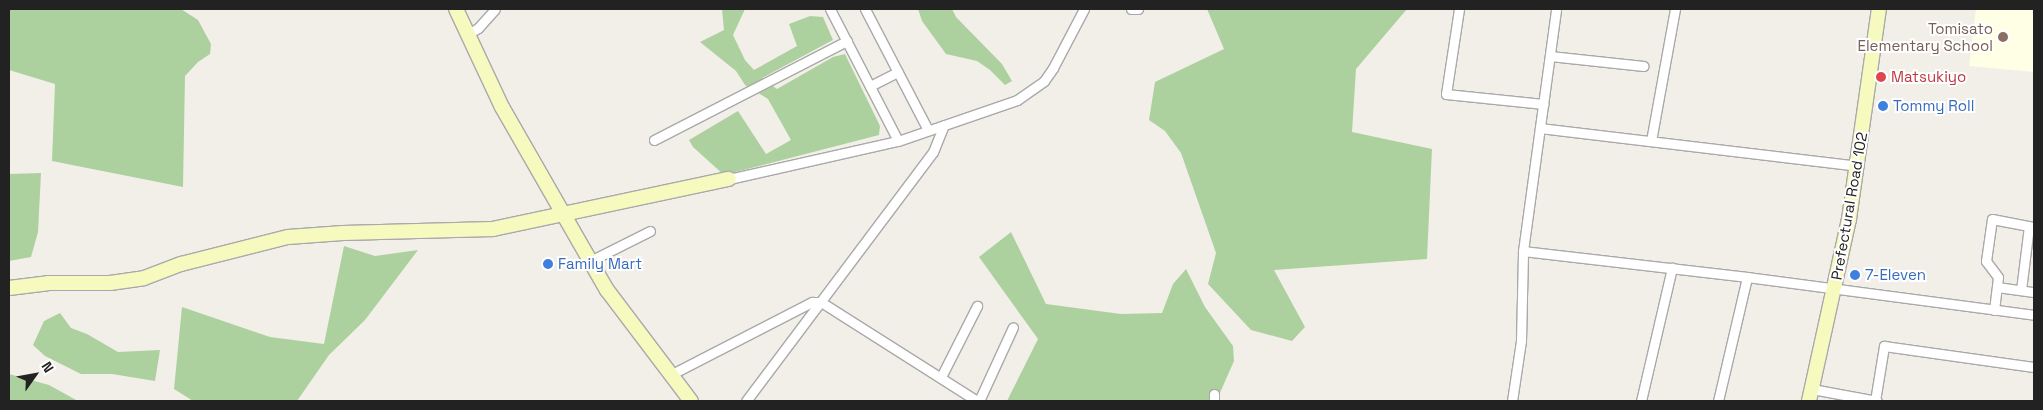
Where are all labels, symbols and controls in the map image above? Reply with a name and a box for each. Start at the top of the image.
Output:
place label: Tomisato Elementary School [1857,19,1993,54]
marker: Tomisato Elementary School [1997,31,2009,43]
place label: Matsukiyo [1891,68,1966,86]
marker: Matsukiyo [1875,71,1887,83]
place label: Tommy Roll [1893,97,1974,115]
marker: Tommy Roll [1877,100,1889,112]
street label: Prefectural Road 102 [1827,131,1871,281]
place label: Family Mart [558,255,642,273]
marker: Family Mart [542,258,554,270]
place label: 7-Eleven [1865,266,1926,284]
marker: 7-Eleven [1849,269,1861,281]
north arrow [10,350,60,400]
text: N [38,358,58,376]

